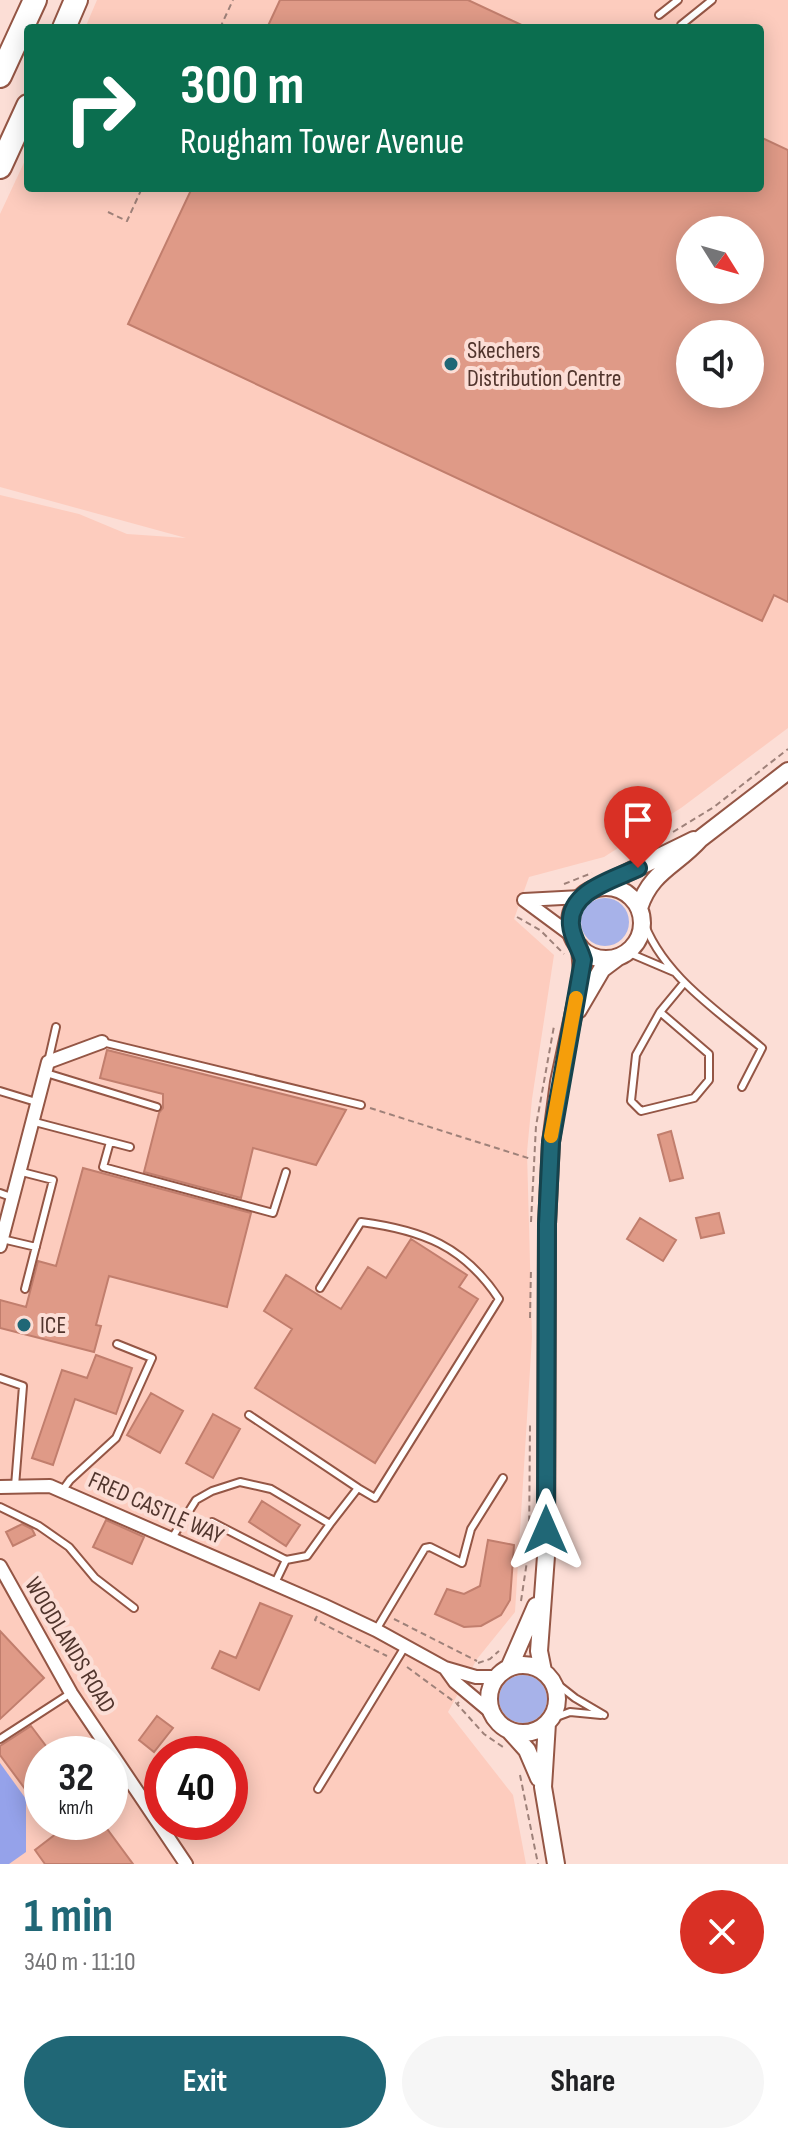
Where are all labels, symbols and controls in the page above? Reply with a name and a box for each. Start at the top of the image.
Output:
text: 300 m [180,53,304,120]
icon: right [48,56,152,160]
text: Rougham Tower Avenue [180,121,464,164]
north arrow [676,216,764,304]
map controls [676,216,764,408]
button: sound [676,320,764,408]
place label: Skechers Distribution Centre [467,336,621,393]
marker: Skechers Distribution Centre [442,355,460,373]
pin [604,786,672,868]
icon: arrive [616,798,660,842]
place label: ICE [40,1311,66,1340]
marker: ICE [15,1316,33,1334]
street label: FRED CASTLE WAY [84,1465,228,1551]
position arrow [504,1488,588,1572]
street label: WOODLANDS ROAD [18,1572,122,1718]
speed limit sign: 40 [144,1736,248,1840]
text: 32 [58,1754,94,1802]
text: km/h [59,1796,93,1820]
text: 1 min [24,1888,113,1945]
button: close [680,1890,764,1974]
text: 340 m · 11:10 [24,1947,136,1978]
button: Exit [24,2036,386,2128]
button: Share [402,2036,764,2128]

